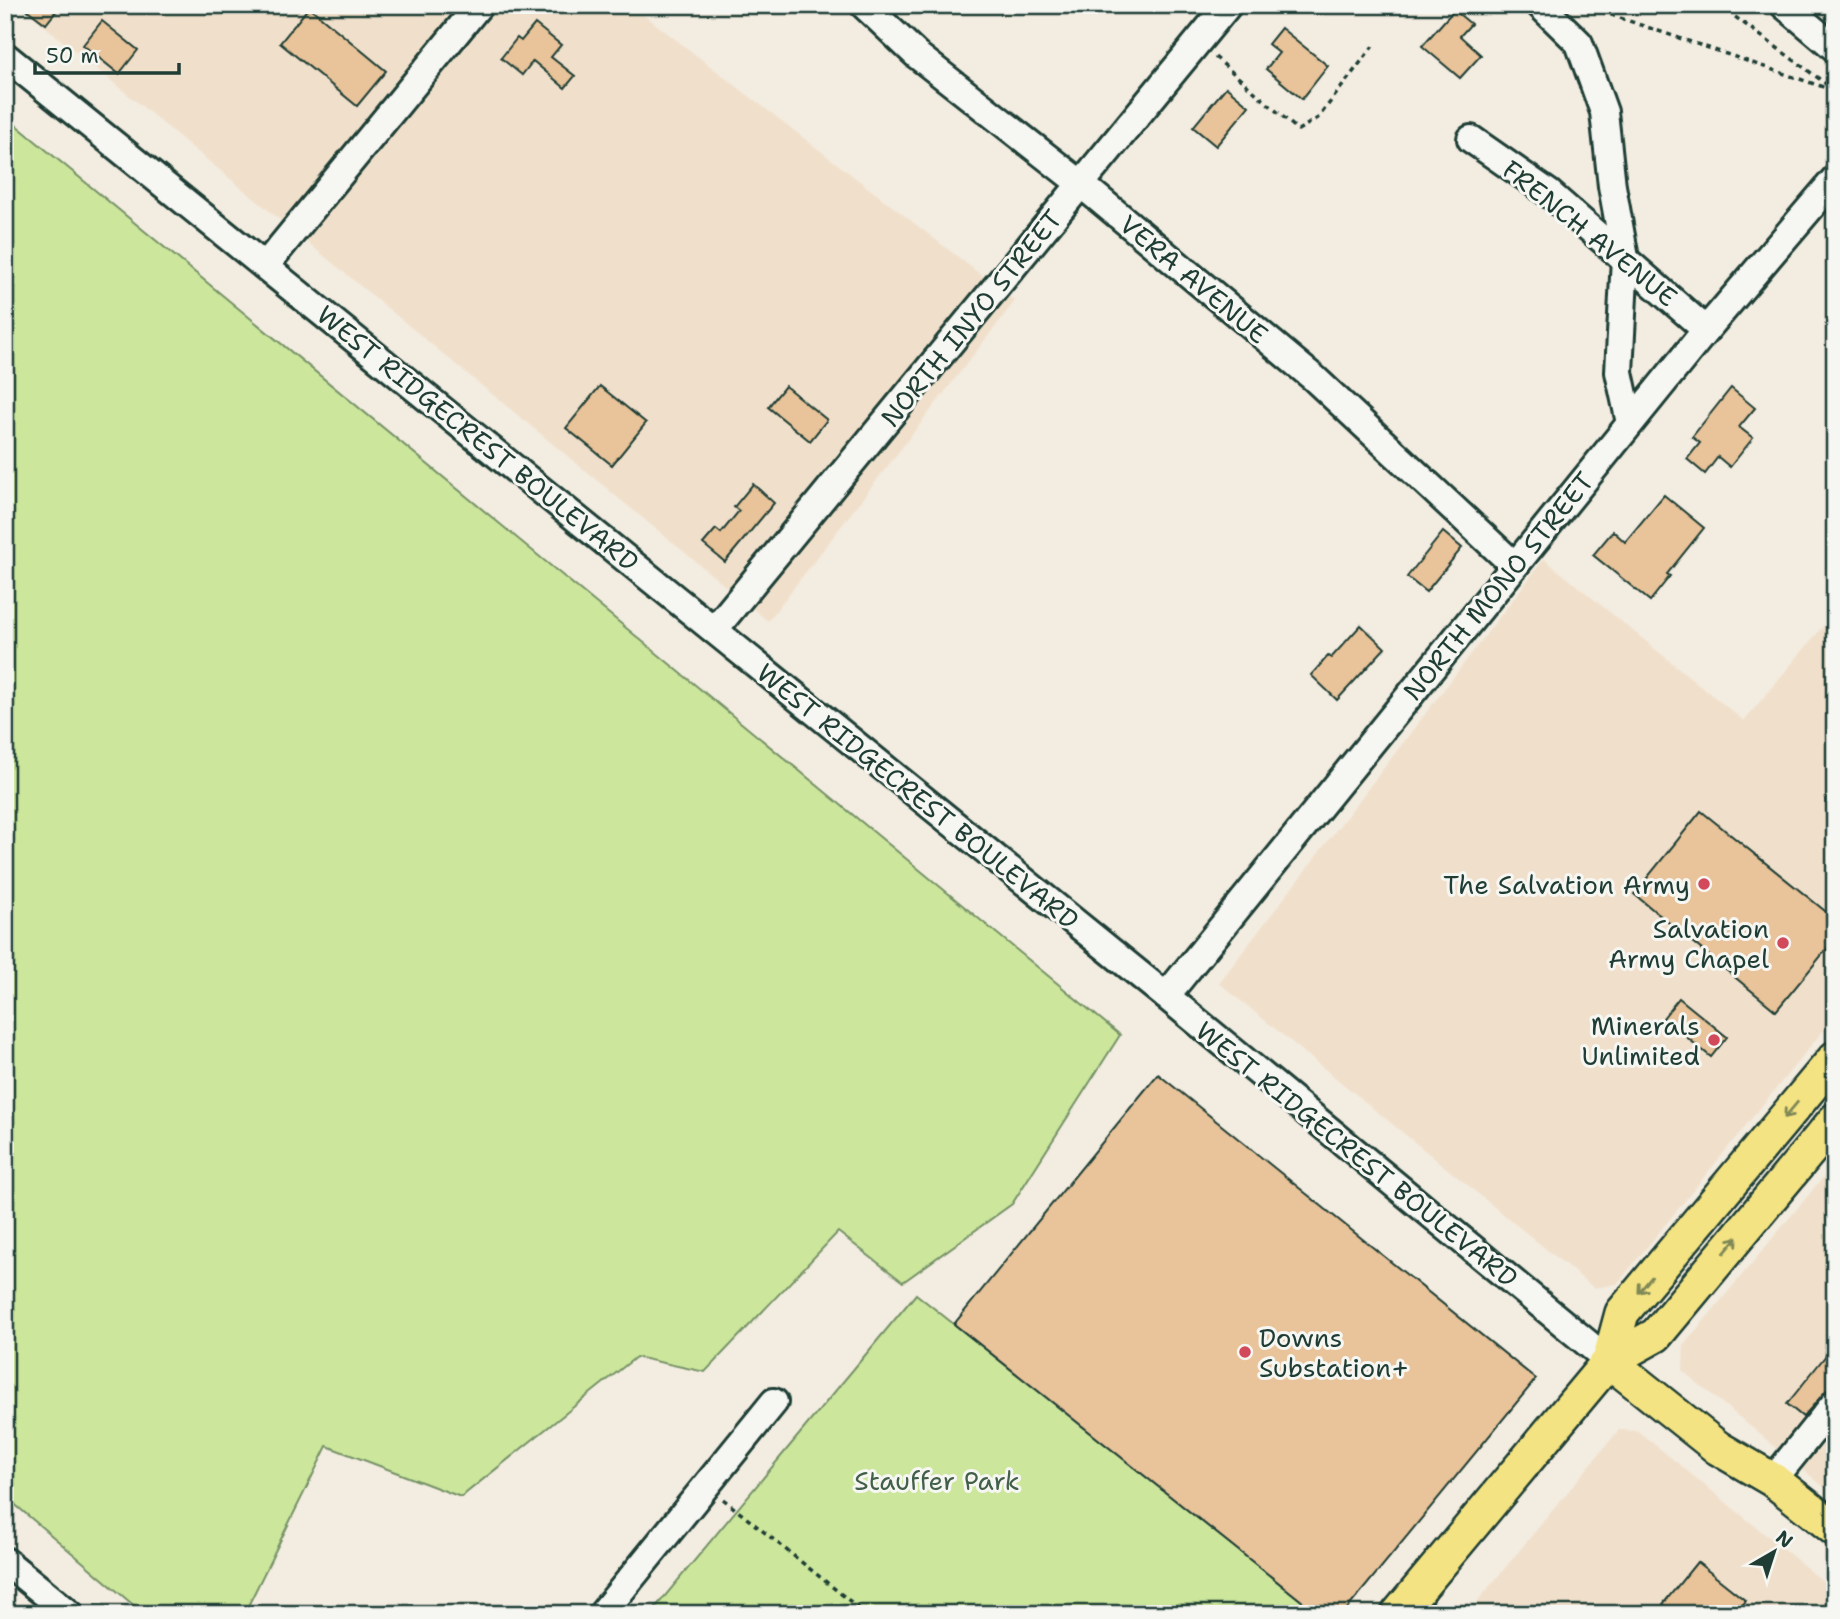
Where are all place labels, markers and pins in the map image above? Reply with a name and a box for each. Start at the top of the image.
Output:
place label: The Salvation Army [1443,867,1690,902]
marker: The Salvation Army [1696,876,1712,892]
place label: Salvation Army Chapel [1608,911,1769,976]
marker: Salvation Army Chapel [1775,935,1791,951]
place label: Minerals Unlimited [1581,1008,1700,1073]
marker: Minerals Unlimited [1706,1032,1722,1048]
place label: Downs Substation+ [1259,1320,1409,1385]
marker: Downs Substation+ [1237,1344,1253,1360]

